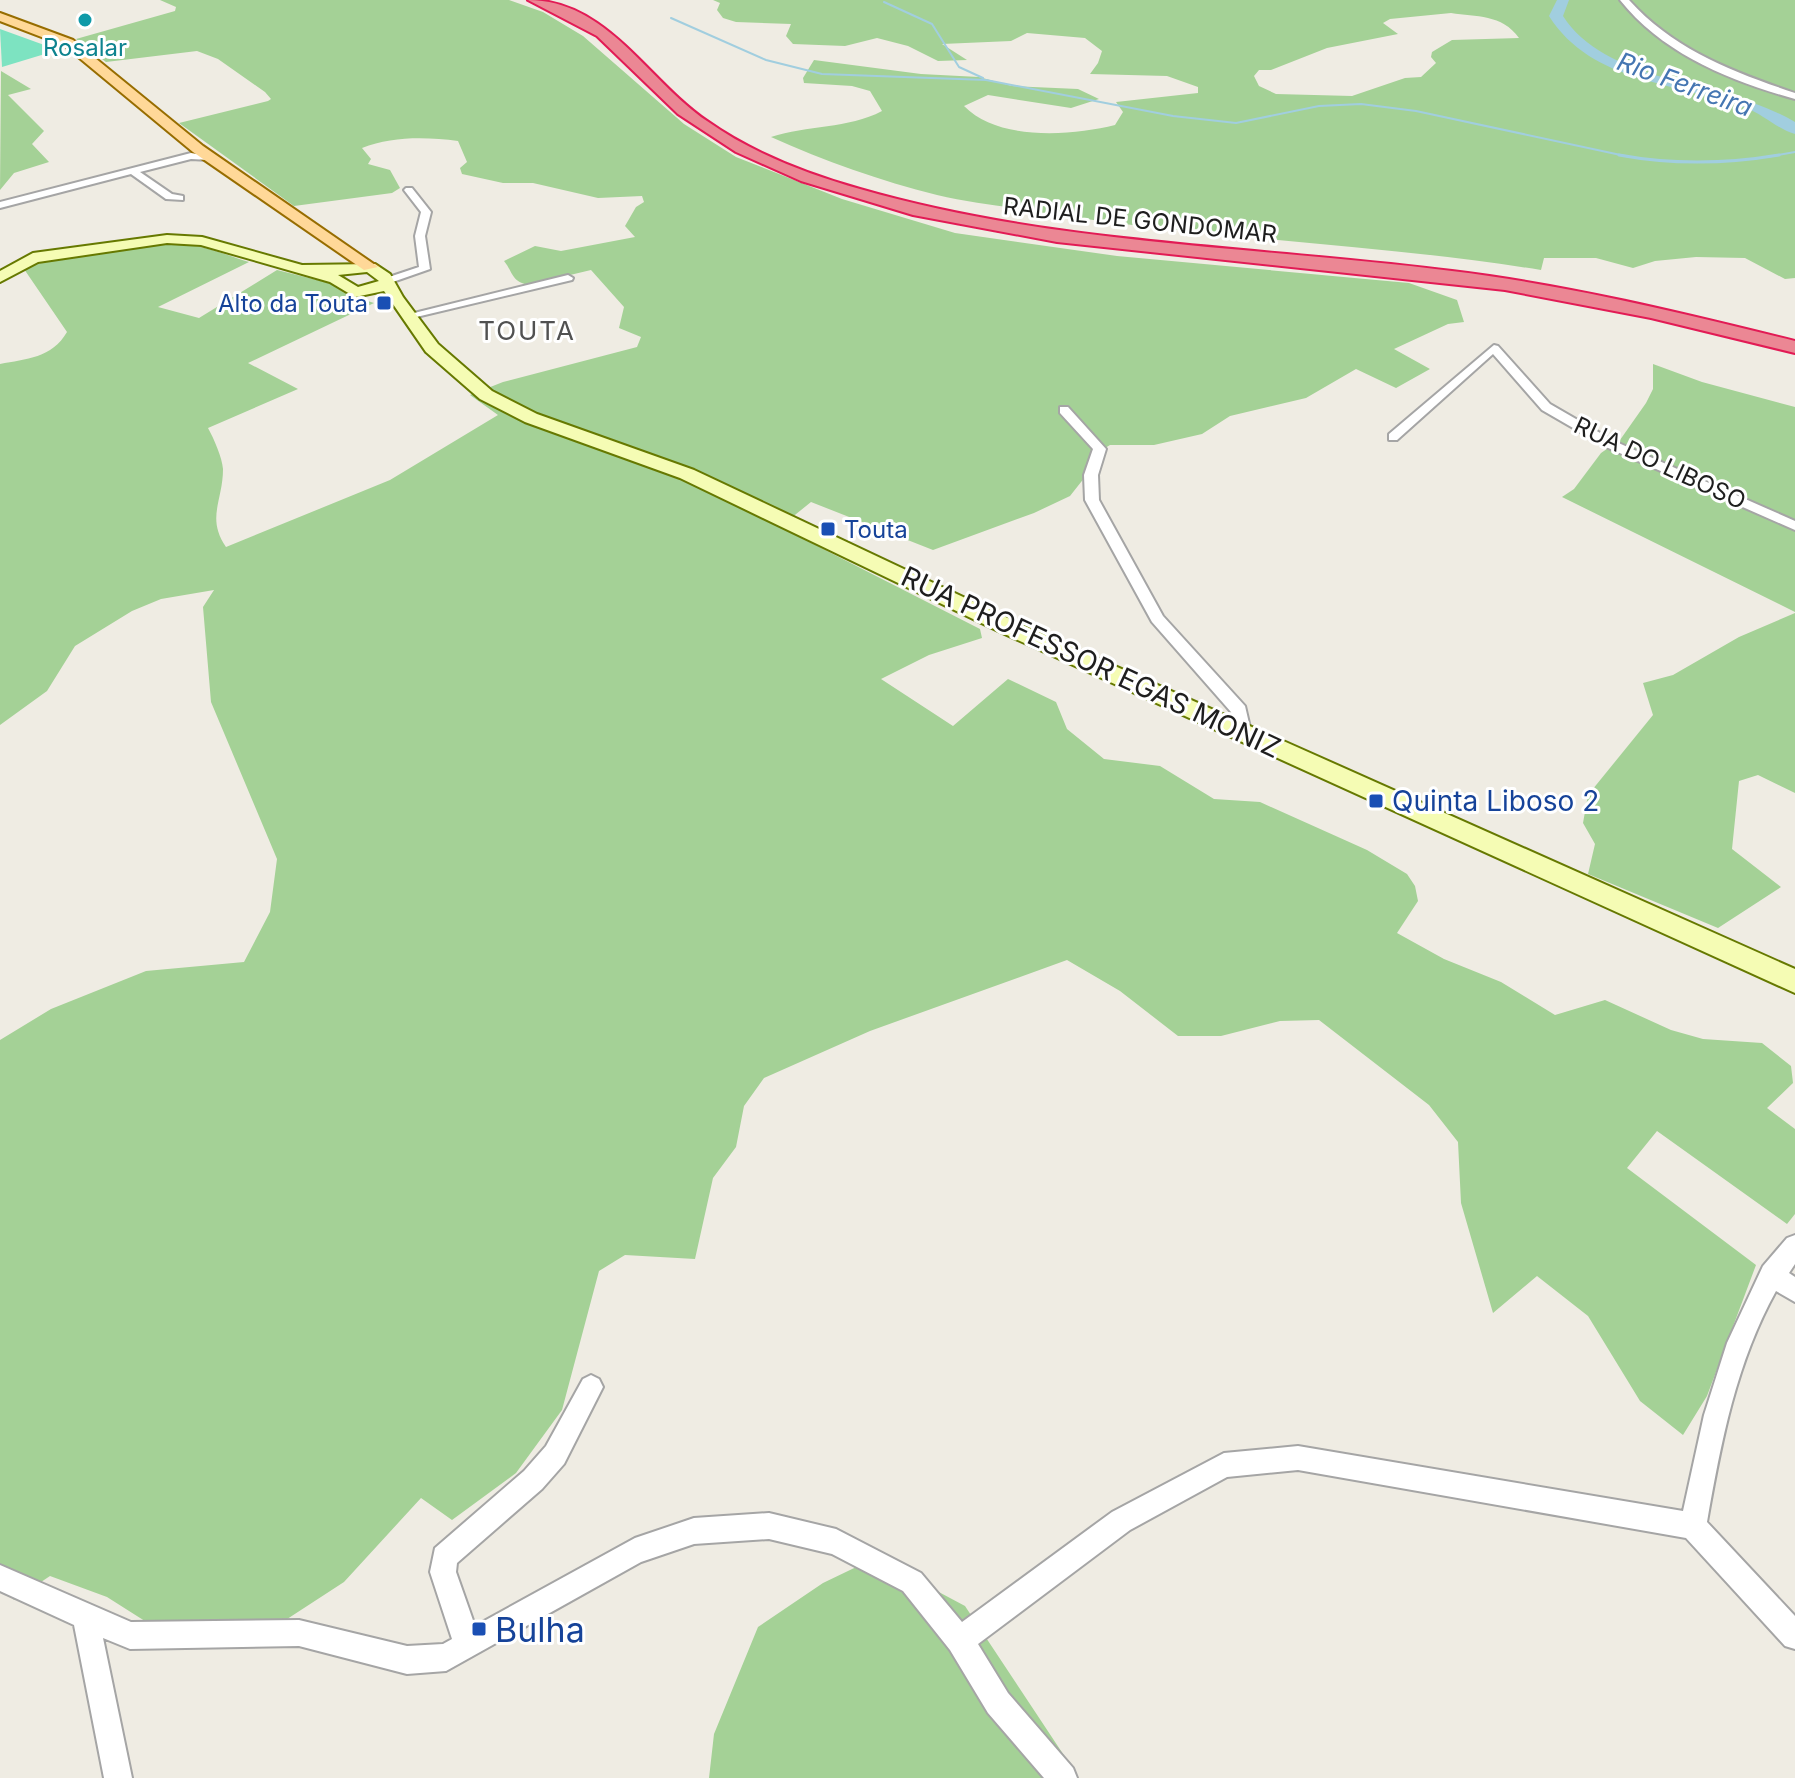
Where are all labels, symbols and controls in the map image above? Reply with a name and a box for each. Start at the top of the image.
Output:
marker: Rosalar [76,11,94,29]
place label: Rosalar [43,33,127,62]
water label: Rio Ferreira [1613,45,1757,123]
street label: RADIAL DE GONDOMAR [1002,191,1278,249]
place label: Alto da Touta [218,289,368,318]
marker: Alto da Touta [375,294,393,312]
district label: TOUTA [478,315,576,346]
street label: RUA DO LIBOSO [1569,410,1751,516]
place label: Touta [844,515,908,544]
marker: Touta [819,520,837,538]
street label: RUA PROFESSOR EGAS MONIZ [896,559,1286,765]
place label: Quinta Liboso 2 [1392,784,1599,818]
marker: Quinta Liboso 2 [1367,792,1385,810]
place label: Bulha [495,1609,585,1650]
marker: Bulha [470,1620,488,1638]

